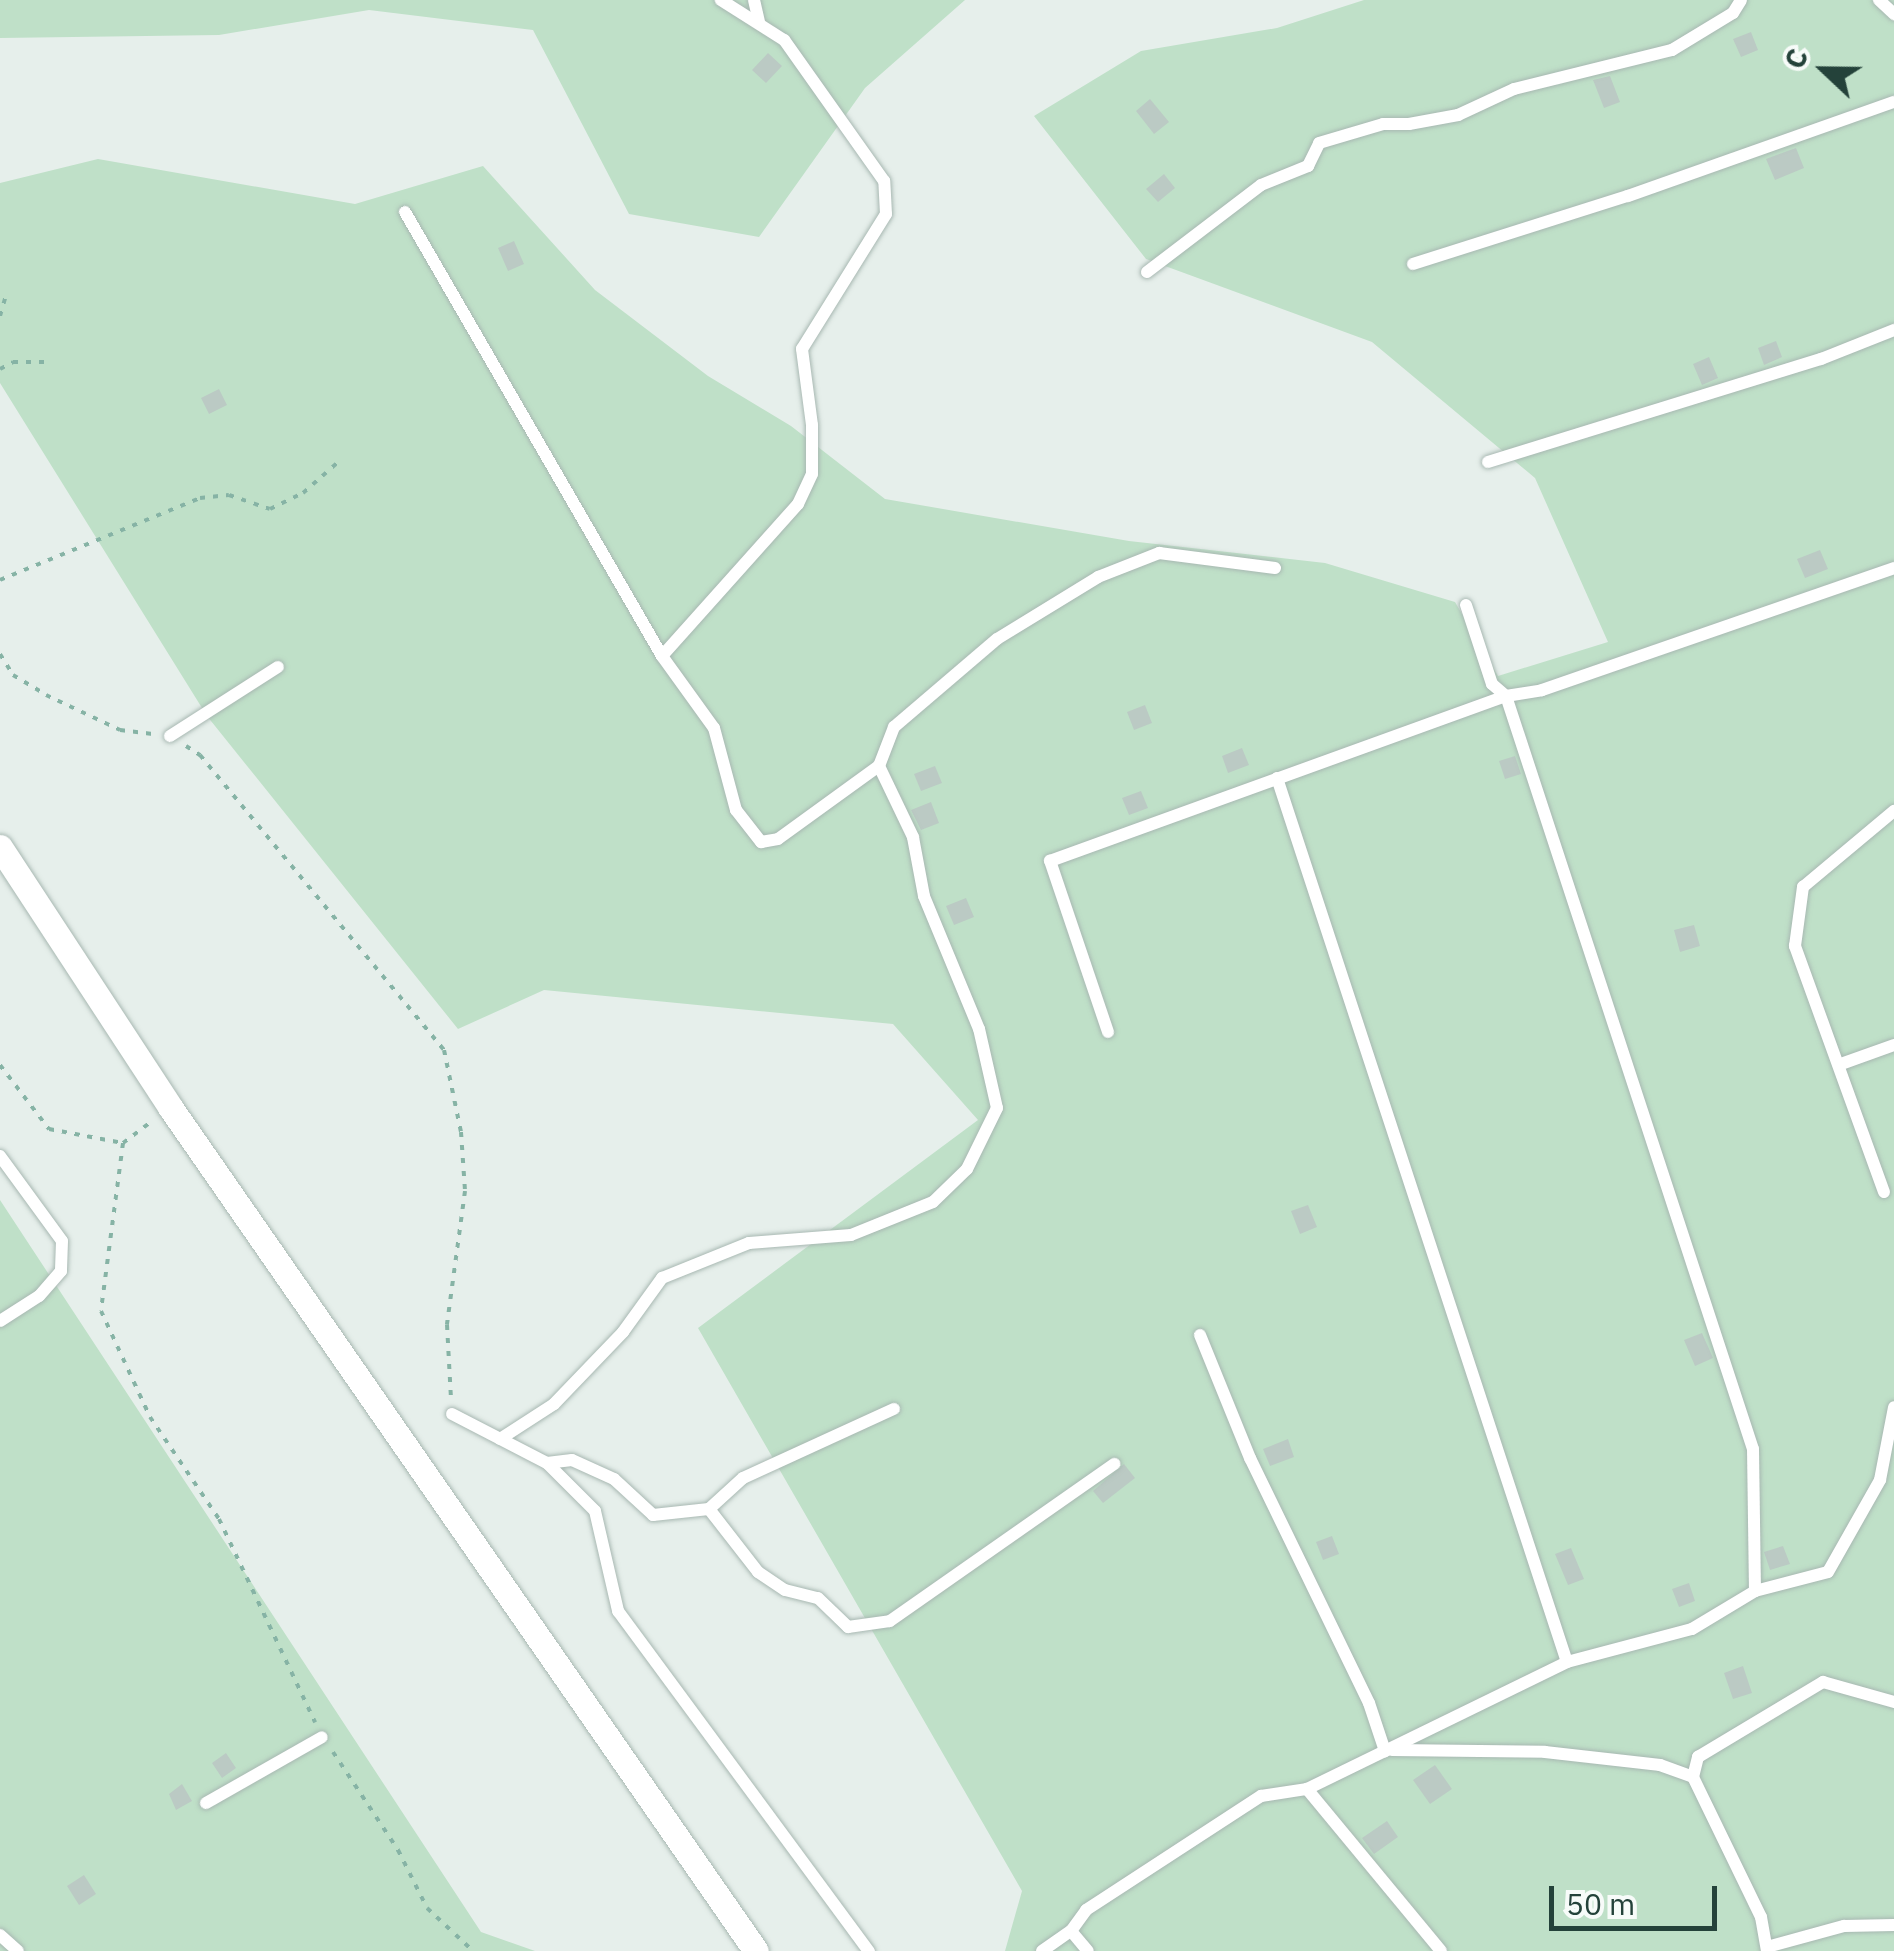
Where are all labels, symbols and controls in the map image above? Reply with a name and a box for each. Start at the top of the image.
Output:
north arrow [1774,20,1874,120]
text: С [1775,43,1816,74]
scale bar [1554,1866,1722,1928]
text: 50 m [1566,1884,1635,1923]

